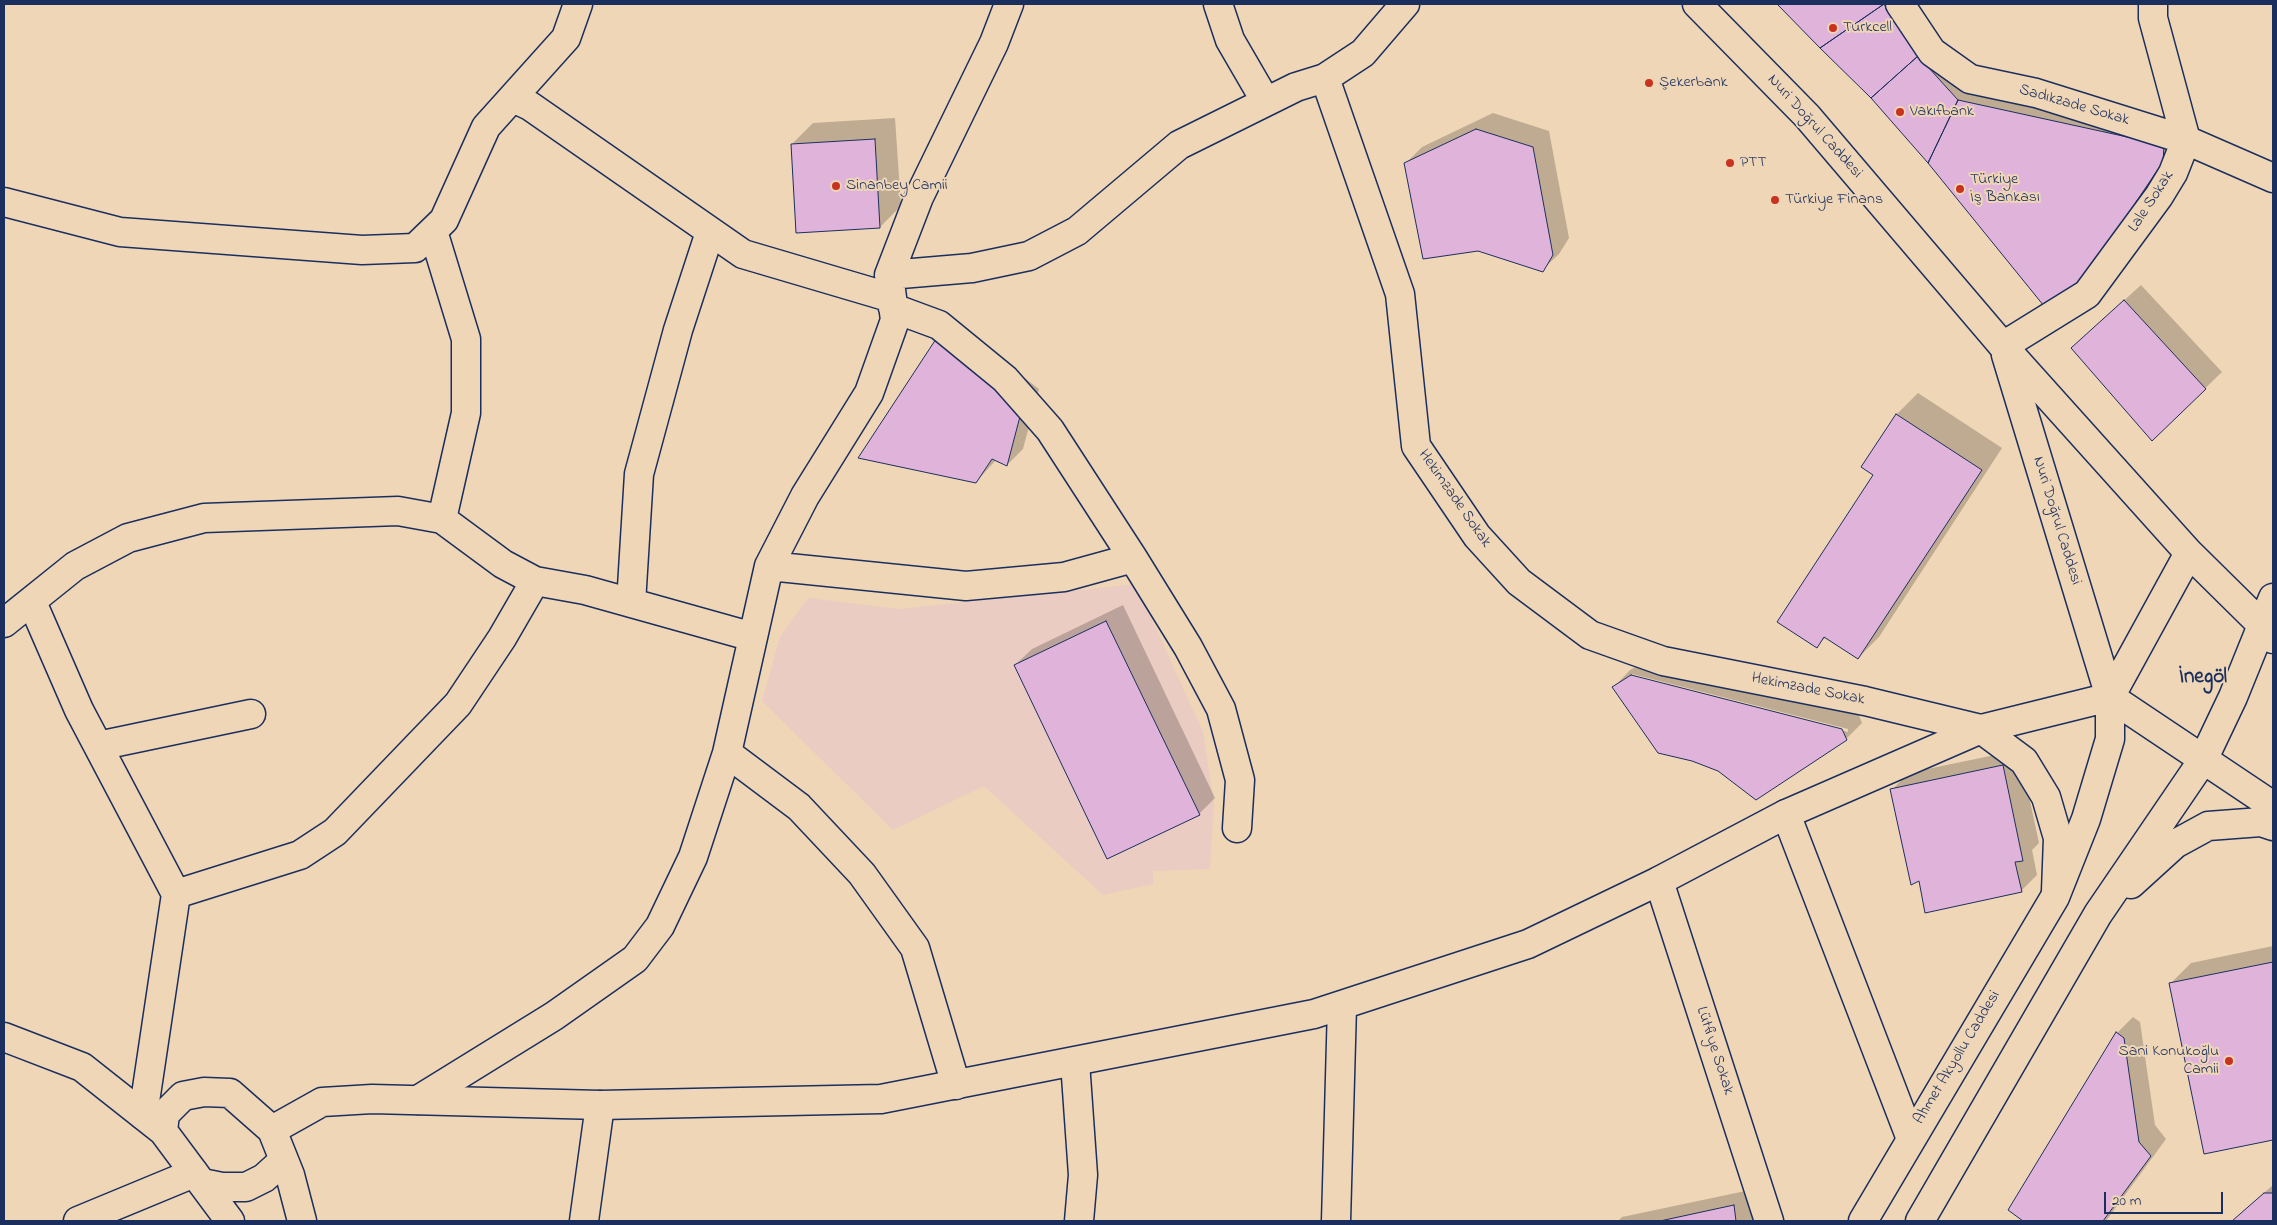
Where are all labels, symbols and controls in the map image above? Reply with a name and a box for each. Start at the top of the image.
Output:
place label: Turkcell [1843,18,1892,38]
marker: Turkcell [1827,22,1839,34]
street label: Nuri Doğrul Caddesi [1762,71,1866,183]
place label: Şekerbank [1659,73,1728,93]
marker: Şekerbank [1643,77,1655,89]
street label: Sadıkzade Sokak [2017,81,2131,131]
place label: Vakıfbank [1910,102,1974,122]
marker: Vakıfbank [1894,106,1906,118]
place label: PTT [1740,153,1767,173]
marker: PTT [1724,157,1736,169]
street label: Lale Sokak [2125,168,2179,236]
place label: Türkiye İş Bankası [1970,170,2040,208]
place label: Sinanbey Camii [846,176,948,196]
marker: Sinanbey Camii [830,180,842,192]
marker: Türkiye İş Bankası [1954,183,1966,195]
place label: Türkiye Finans [1785,190,1883,210]
marker: Türkiye Finans [1769,194,1781,206]
street label: Hekimzade Sokak [1413,446,1495,552]
street label: Nuri Doğrul Caddesi [2027,454,2085,588]
district label: İnegöl [2179,666,2227,692]
street label: Hekimzade Sokak [1750,670,1866,710]
street label: Ahmet Akyollu Caddesi [1910,988,2006,1128]
street label: Lütfiye Sokak [1691,1005,1737,1097]
place label: Sani Konukoğlu Camii [2119,1042,2219,1080]
marker: Sani Konukoğlu Camii [2223,1055,2235,1067]
scale bar [2107,1182,2226,1214]
text: 20 m [2112,1190,2141,1212]

